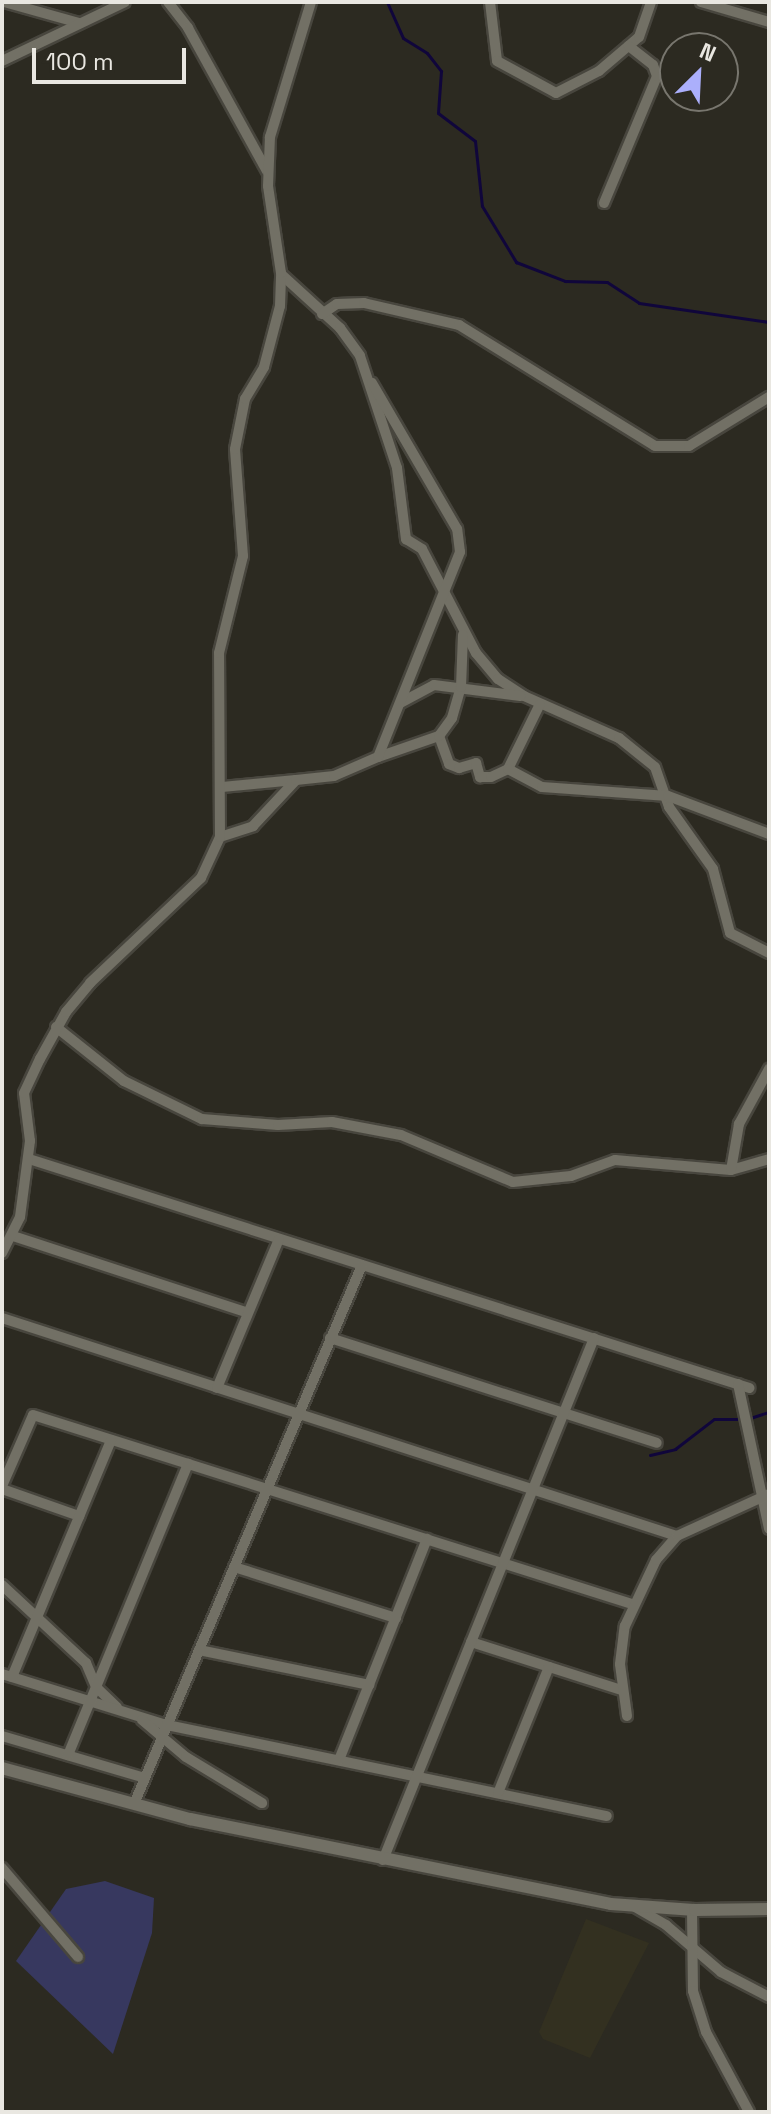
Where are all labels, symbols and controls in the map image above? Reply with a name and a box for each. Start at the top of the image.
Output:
scale bar [36,32,190,82]
north arrow [659,32,739,112]
text: N [696,36,720,68]
text: 100 m [46,46,114,77]

